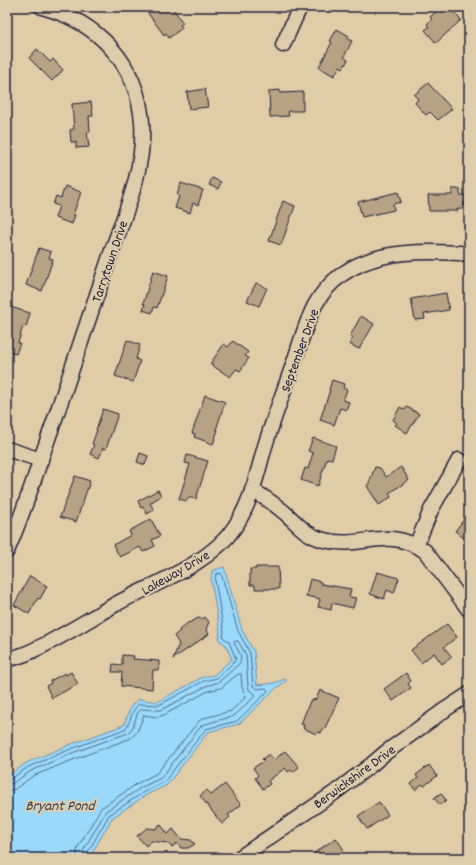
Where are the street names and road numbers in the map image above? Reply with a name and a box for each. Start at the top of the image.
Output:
street label: Tarrytown Drive [88,218,134,305]
street label: September Drive [277,306,325,395]
street label: Lakeway Drive [138,546,214,601]
street label: Berwickshire Drive [310,741,400,814]

